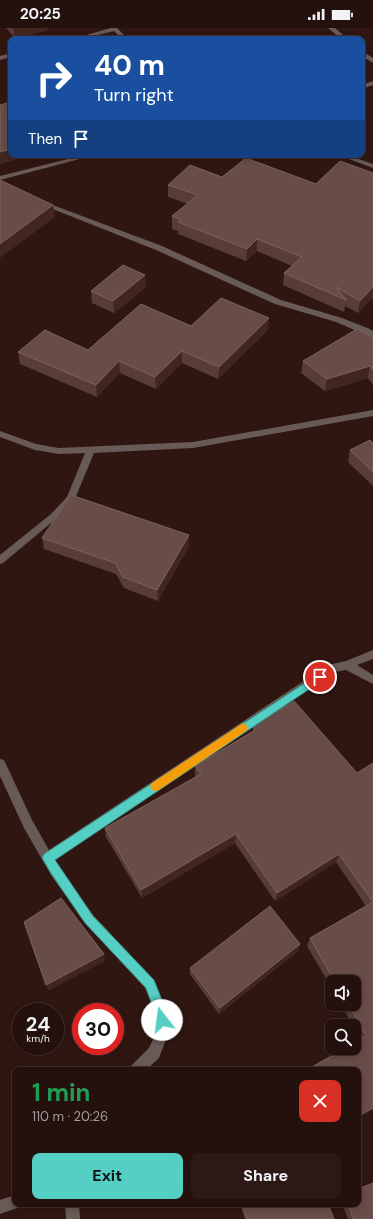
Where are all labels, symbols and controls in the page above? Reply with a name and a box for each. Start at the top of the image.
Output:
text: 20:25 [20,4,61,24]
text: 40 m [94,47,165,84]
icon: right [28,52,80,104]
text: Turn right [94,83,174,107]
icon: arrive [70,128,92,150]
text: Then [28,129,62,149]
pin [303,660,337,694]
icon: arrive [309,666,331,688]
map controls [325,975,361,1055]
button: sound [325,975,361,1011]
position arrow [141,999,183,1041]
speed limit sign: 30 [72,1003,124,1055]
text: 24 [26,1011,50,1037]
button: search [325,1019,361,1055]
text: km/h [26,1032,50,1045]
text: 1 min [32,1077,90,1108]
button: close [299,1080,341,1122]
text: 110 m · 20:26 [32,1108,108,1125]
button: Exit [32,1153,183,1199]
button: Share [191,1153,341,1199]

